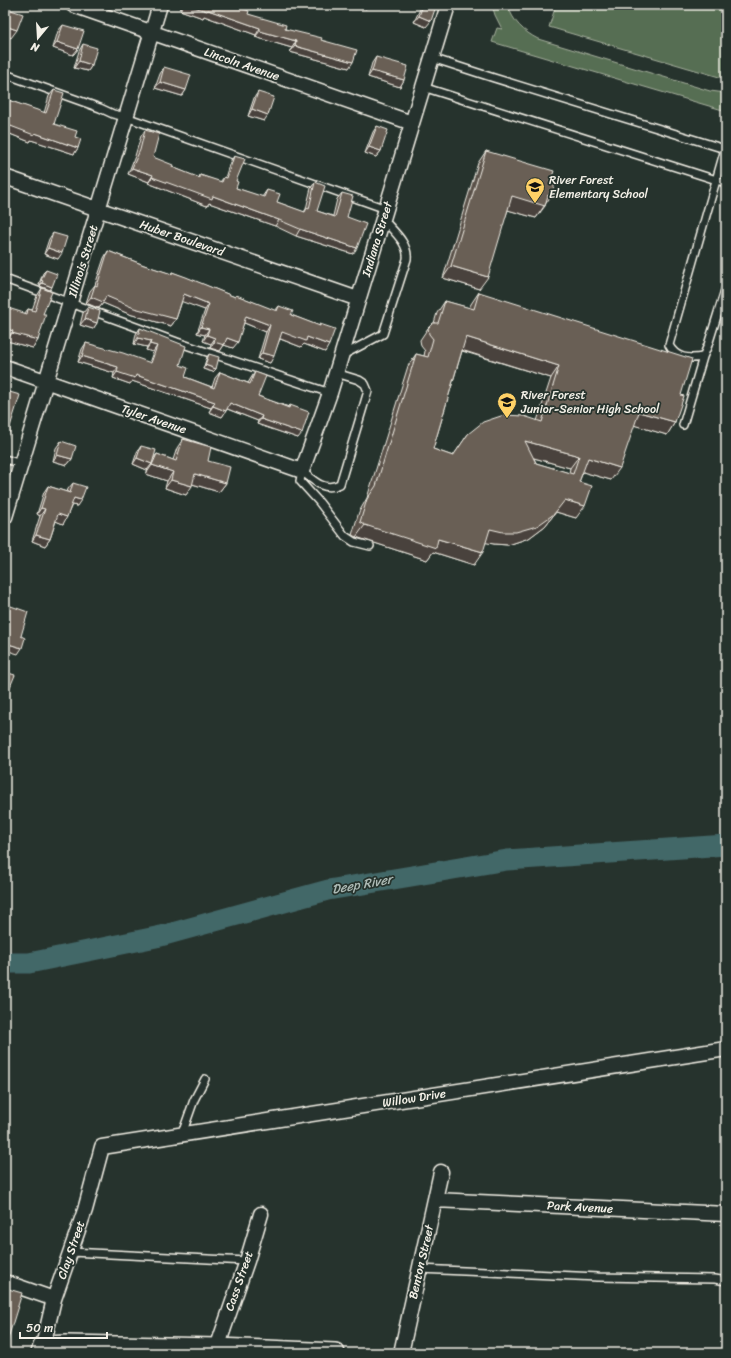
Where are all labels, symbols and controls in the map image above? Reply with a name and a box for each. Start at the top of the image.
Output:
north arrow [18,18,58,58]
text: N [28,37,43,58]
street label: Lincoln Avenue [201,41,283,87]
place label: River Forest Elementary School [549,169,649,205]
school or university icon: River Forest Elementary School [524,176,546,204]
street label: Indiana Street [355,198,399,280]
street label: Huber Boulevard [137,213,228,263]
street label: Illinois Street [61,222,104,301]
place label: River Forest Junior-Senior High School [520,384,660,420]
school or university icon: River Forest Junior-Senior High School [496,391,518,419]
street label: Tyler Avenue [118,398,190,440]
water label: Deep River [330,867,397,901]
street label: Willow Drive [381,1082,447,1114]
street label: Park Avenue [546,1194,614,1220]
street label: Clay Street [51,1218,91,1282]
street label: Benton Street [402,1222,440,1301]
street label: Cass Street [218,1248,260,1314]
scale bar [20,1314,107,1340]
text: 50 m [26,1317,53,1339]

